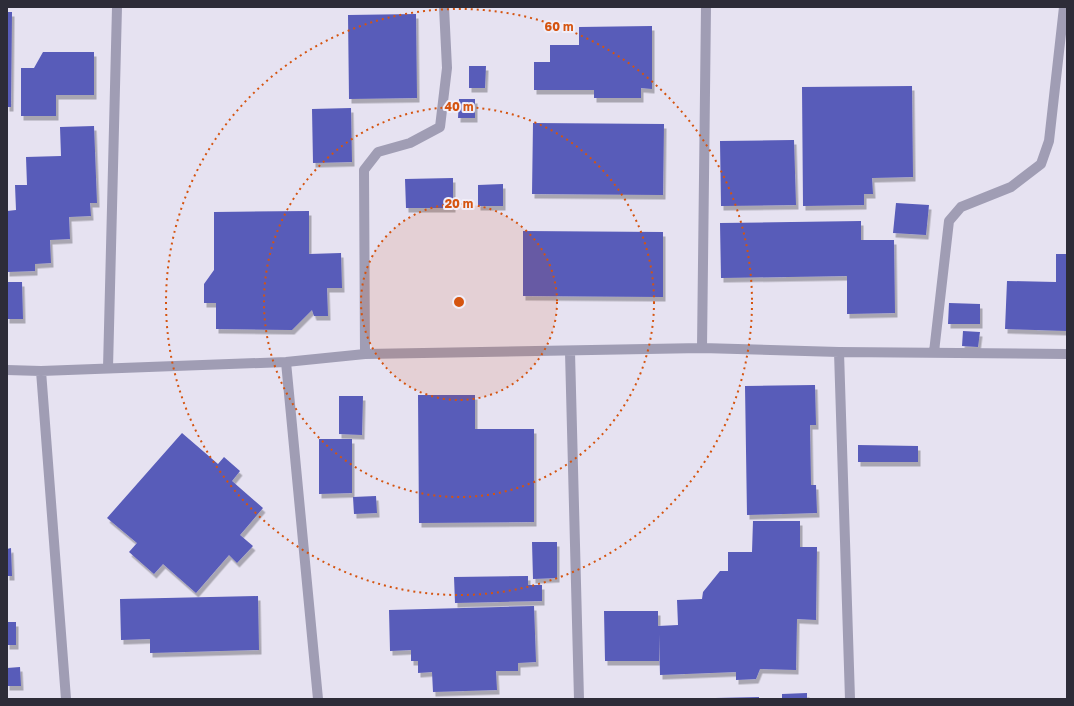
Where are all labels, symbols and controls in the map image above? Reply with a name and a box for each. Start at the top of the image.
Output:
text: 60 m [545,19,573,34]
text: 40 m [445,99,473,114]
text: 20 m [445,196,473,211]
centre of rings [452,295,466,309]

